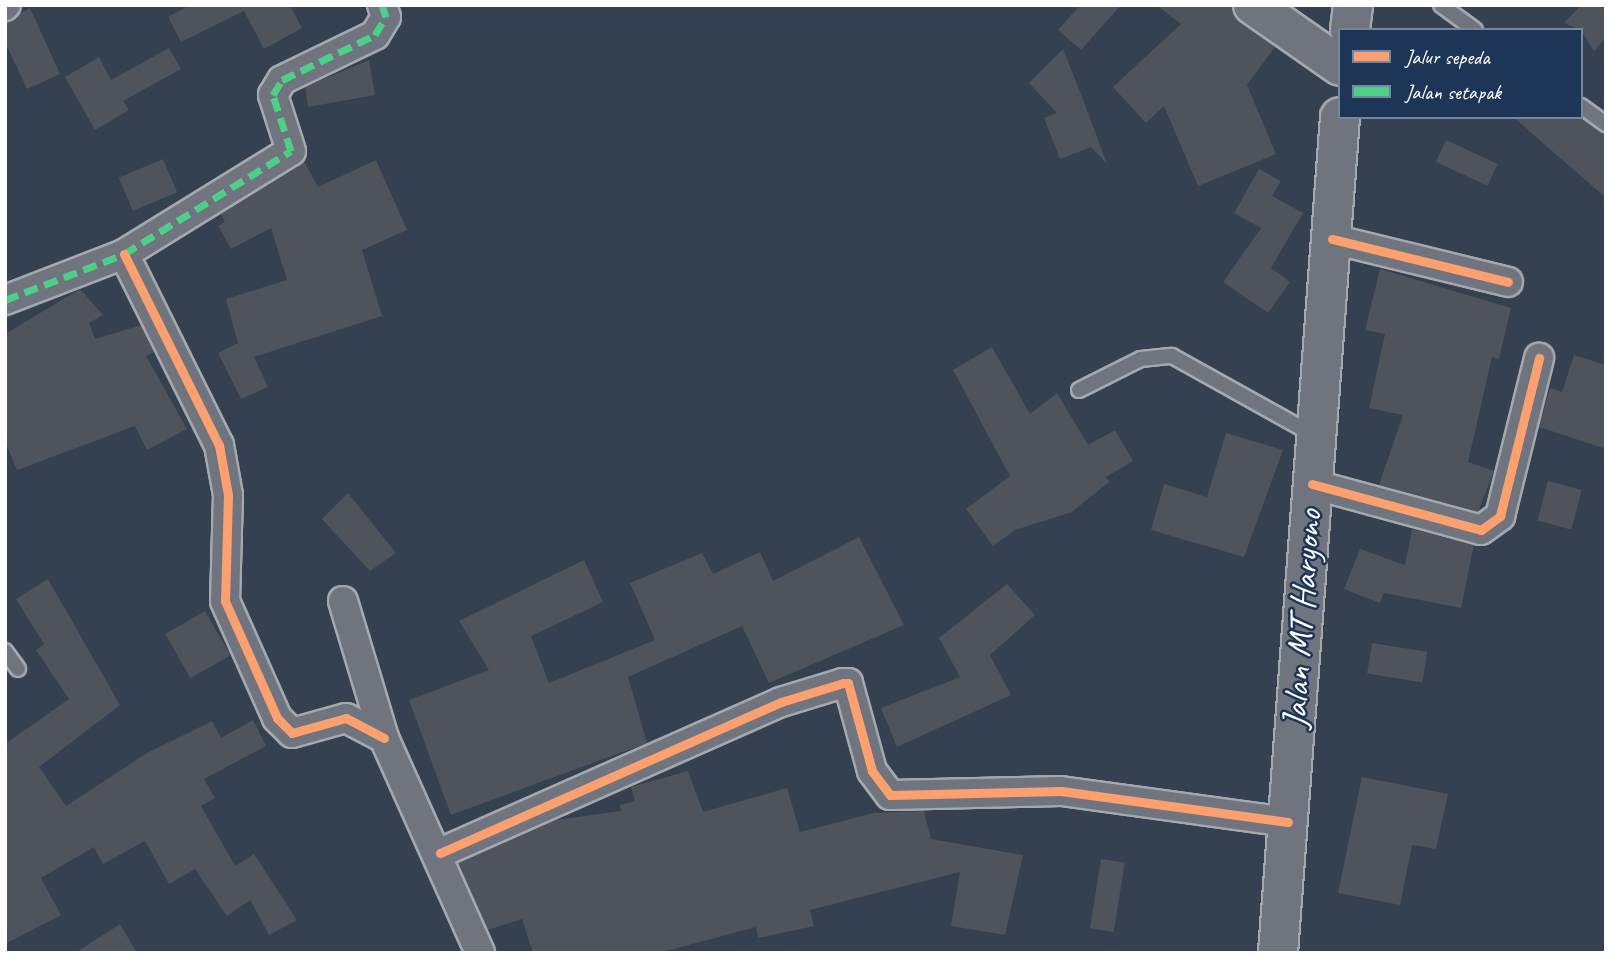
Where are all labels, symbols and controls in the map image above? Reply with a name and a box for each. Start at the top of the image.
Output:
legend [1338,28,1583,119]
text: Jalur sepeda [1405,44,1490,70]
text: Jalan setapak [1405,79,1501,105]
street label: Jalan MT Haryono [1273,508,1331,730]

